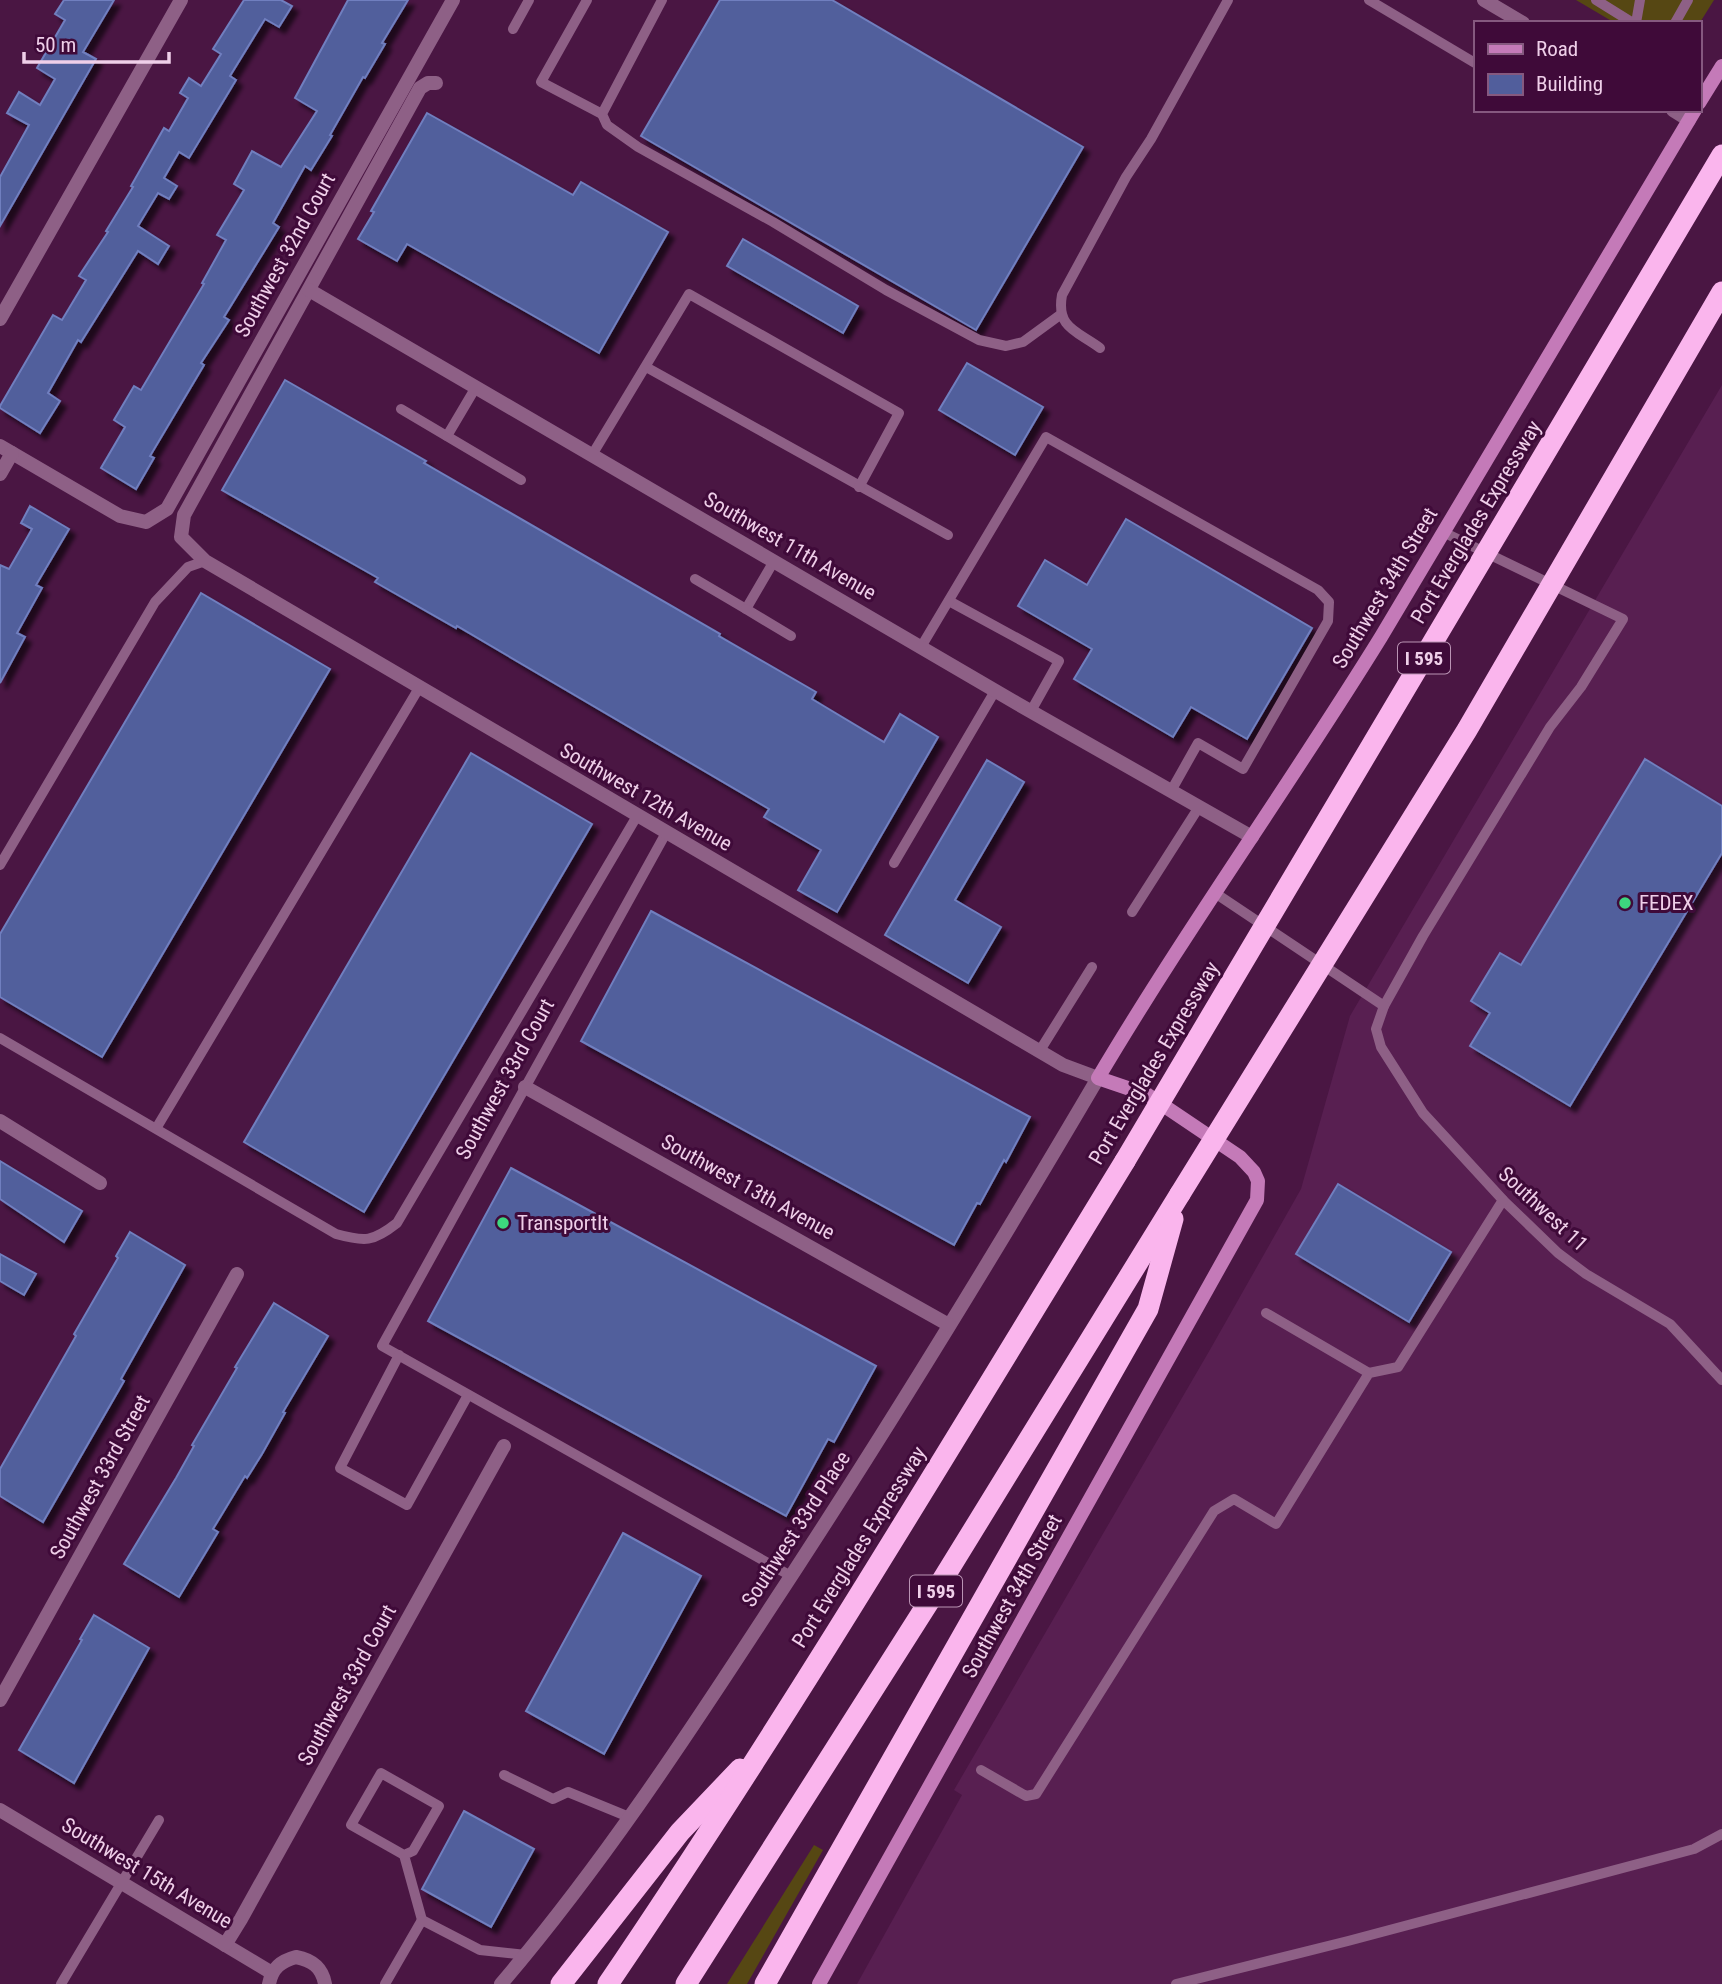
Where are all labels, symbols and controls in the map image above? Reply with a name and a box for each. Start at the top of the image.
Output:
scale bar [24,21,170,65]
legend [1474,21,1701,112]
text: 50 m [35,33,76,57]
text: Road [1536,37,1578,61]
text: Building [1536,72,1603,96]
street label: Southwest 32nd Court [230,169,340,341]
street label: Port Everglades Expressway [1406,416,1546,628]
street label: Southwest 11th Avenue [700,487,880,605]
street label: Southwest 34th Street [1328,503,1442,673]
road number: I 595 [1398,642,1450,674]
street label: Southwest 12th Avenue [556,738,736,856]
place label: FEDEX [1639,891,1694,915]
marker: FEDEX [1617,895,1633,911]
street label: Port Everglades Expressway [1084,957,1224,1169]
street label: Southwest 33rd Court [451,994,559,1164]
street label: Southwest 13th Avenue [657,1129,839,1245]
street label: Southwest 11 [1494,1162,1592,1256]
place label: TransportIt [517,1211,608,1235]
marker: TransportIt [495,1215,511,1231]
street label: Southwest 33rd Street [45,1391,155,1563]
street label: Port Everglades Expressway [787,1442,931,1652]
street label: Southwest 33rd Place [737,1447,855,1611]
street label: Southwest 34th Street [957,1510,1067,1682]
road number: I 595 [910,1576,962,1606]
street label: Southwest 33rd Court [293,1600,401,1770]
street label: Southwest 15th Avenue [58,1813,237,1933]

